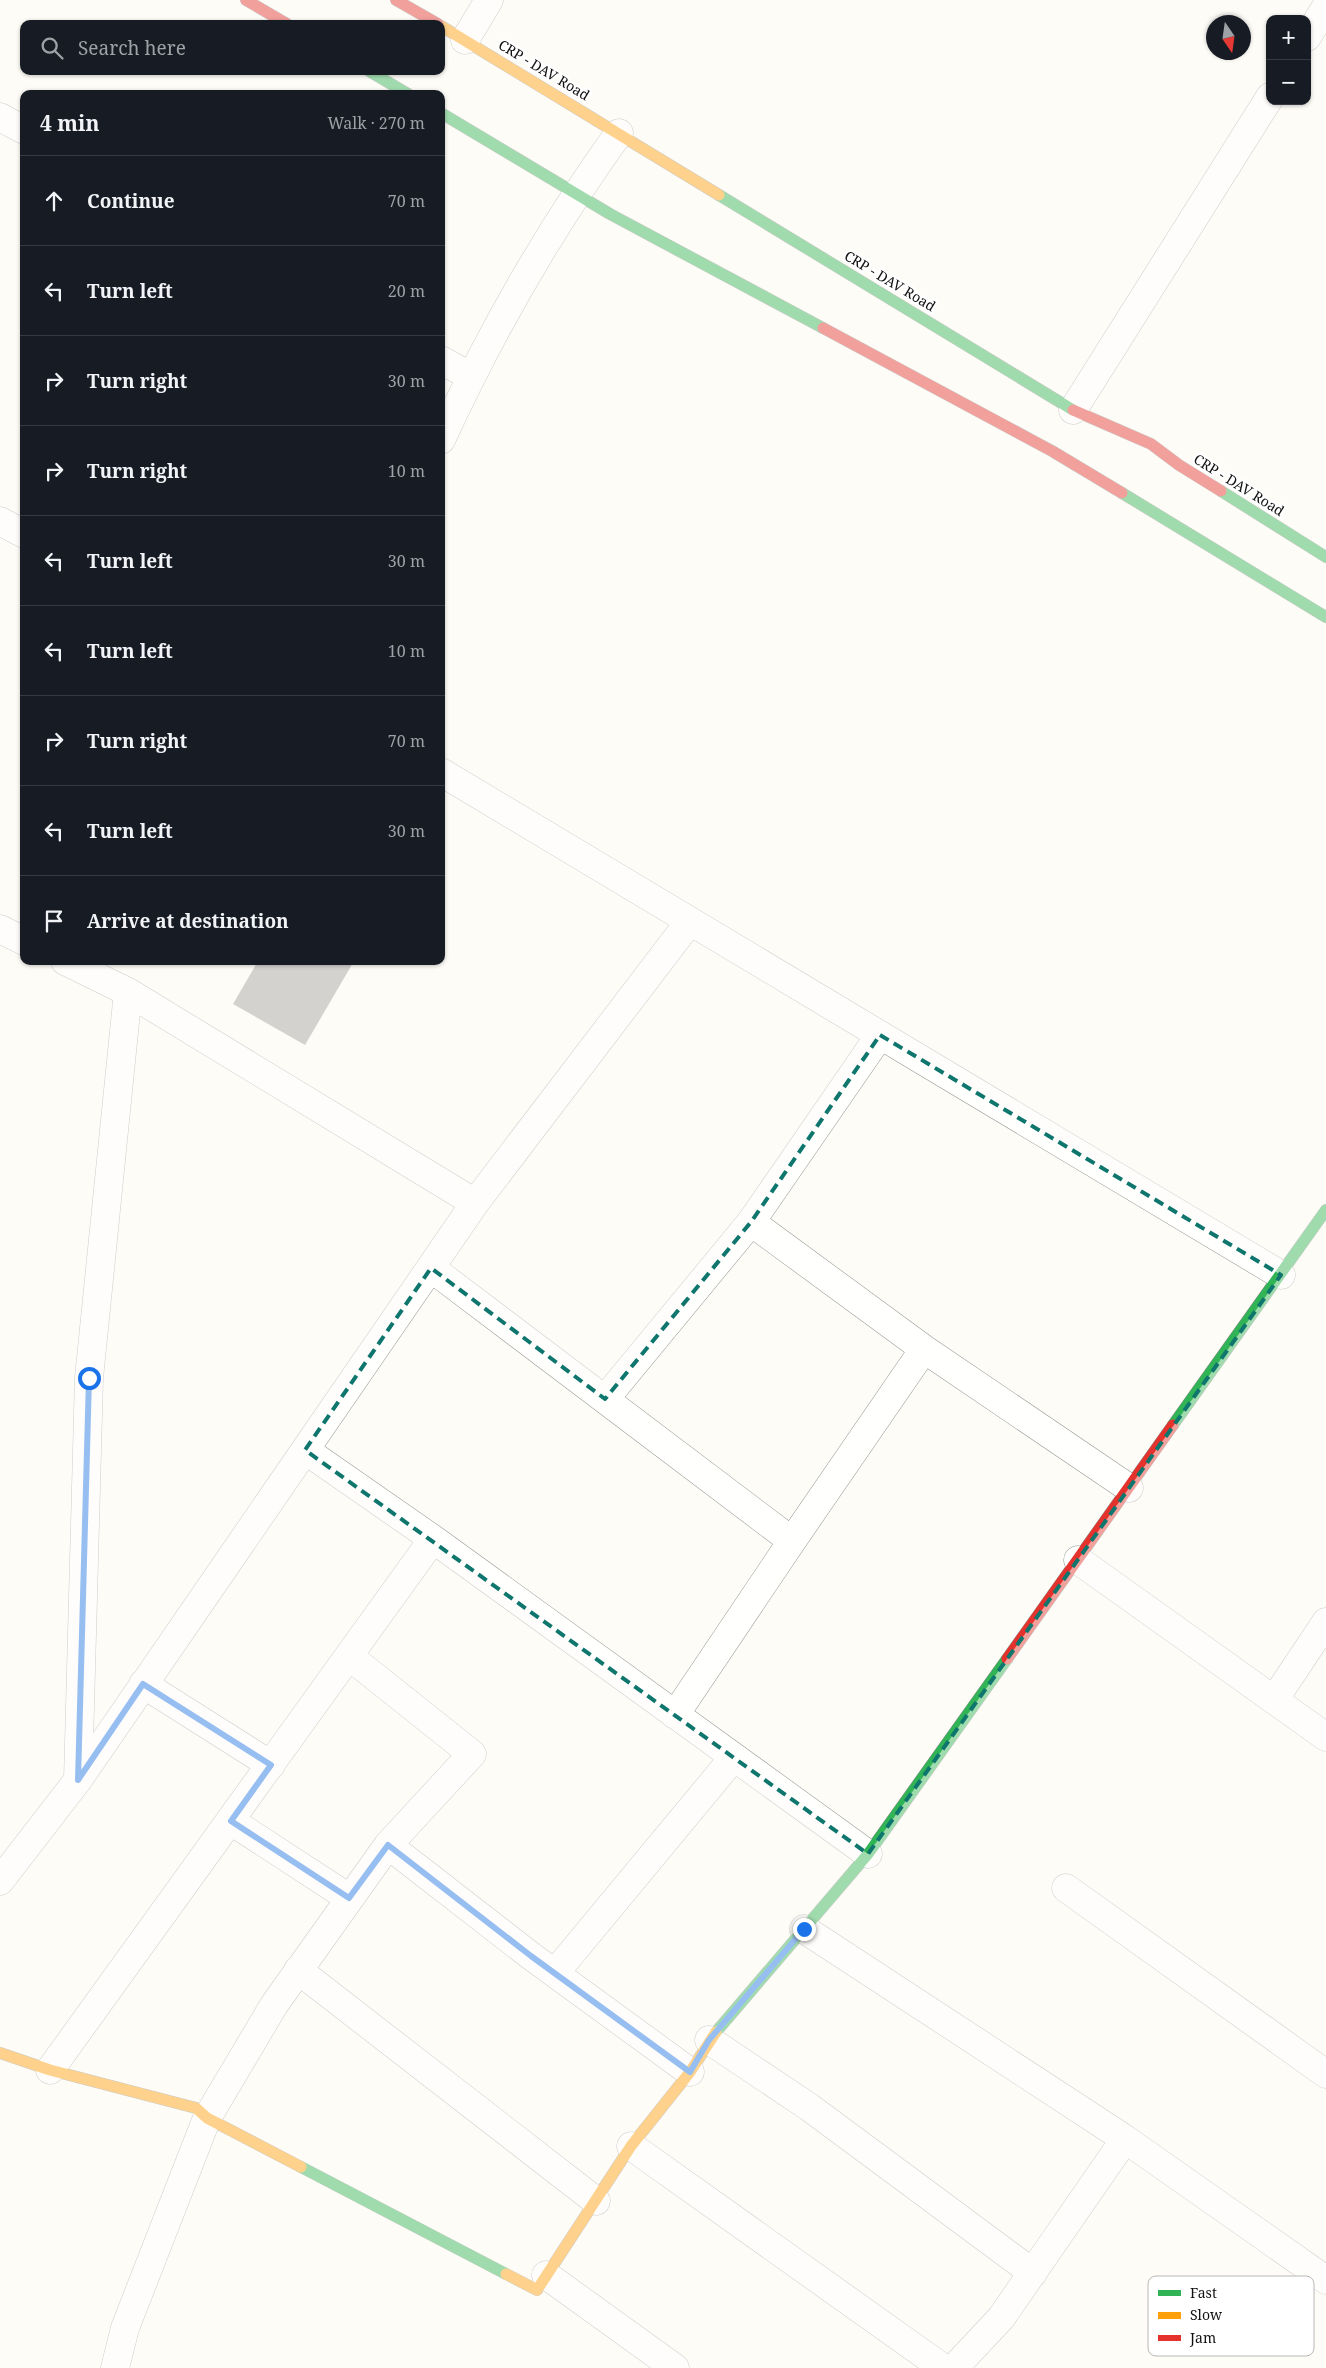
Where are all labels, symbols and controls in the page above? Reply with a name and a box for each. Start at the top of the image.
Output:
north arrow [1206,15,1251,60]
map controls [1266,15,1311,105]
button: + [1266,15,1311,60]
search box [20,20,445,75]
icon: search [38,34,66,62]
text: Search here [78,35,186,61]
street label: CRP - DAV Road [495,35,594,105]
button: − [1266,60,1311,105]
text: 4 min [40,109,99,137]
text: Walk · 270 m [328,112,425,134]
icon: ahead [40,187,68,215]
text: Continue [87,188,175,214]
text: 70 m [388,190,425,212]
street label: CRP - DAV Road [841,246,940,316]
icon: left [40,277,68,305]
text: Turn left [87,278,173,304]
text: 20 m [388,280,425,302]
icon: right [40,367,68,395]
text: Turn right [87,368,187,394]
text: 30 m [388,370,425,392]
street label: CRP - DAV Road [1190,449,1288,520]
icon: right [40,457,68,485]
text: Turn right [87,458,187,484]
text: 10 m [388,460,425,482]
icon: left [40,547,68,575]
text: Turn left [87,548,173,574]
text: 30 m [388,550,425,572]
icon: left [40,637,68,665]
text: Turn left [87,638,173,664]
text: 10 m [388,640,425,662]
icon: right [40,727,68,755]
text: Turn right [87,728,187,754]
text: 70 m [388,730,425,752]
icon: left [40,817,68,845]
text: Turn left [87,818,173,844]
text: 30 m [388,820,425,842]
icon: arrive [40,907,68,935]
text: Arrive at destination [87,908,289,934]
route start [78,1367,101,1390]
route end [793,1918,816,1941]
legend [1148,2276,1314,2356]
text: Fast [1190,2283,1217,2302]
text: Slow [1190,2305,1223,2324]
text: Jam [1189,2328,1216,2347]

